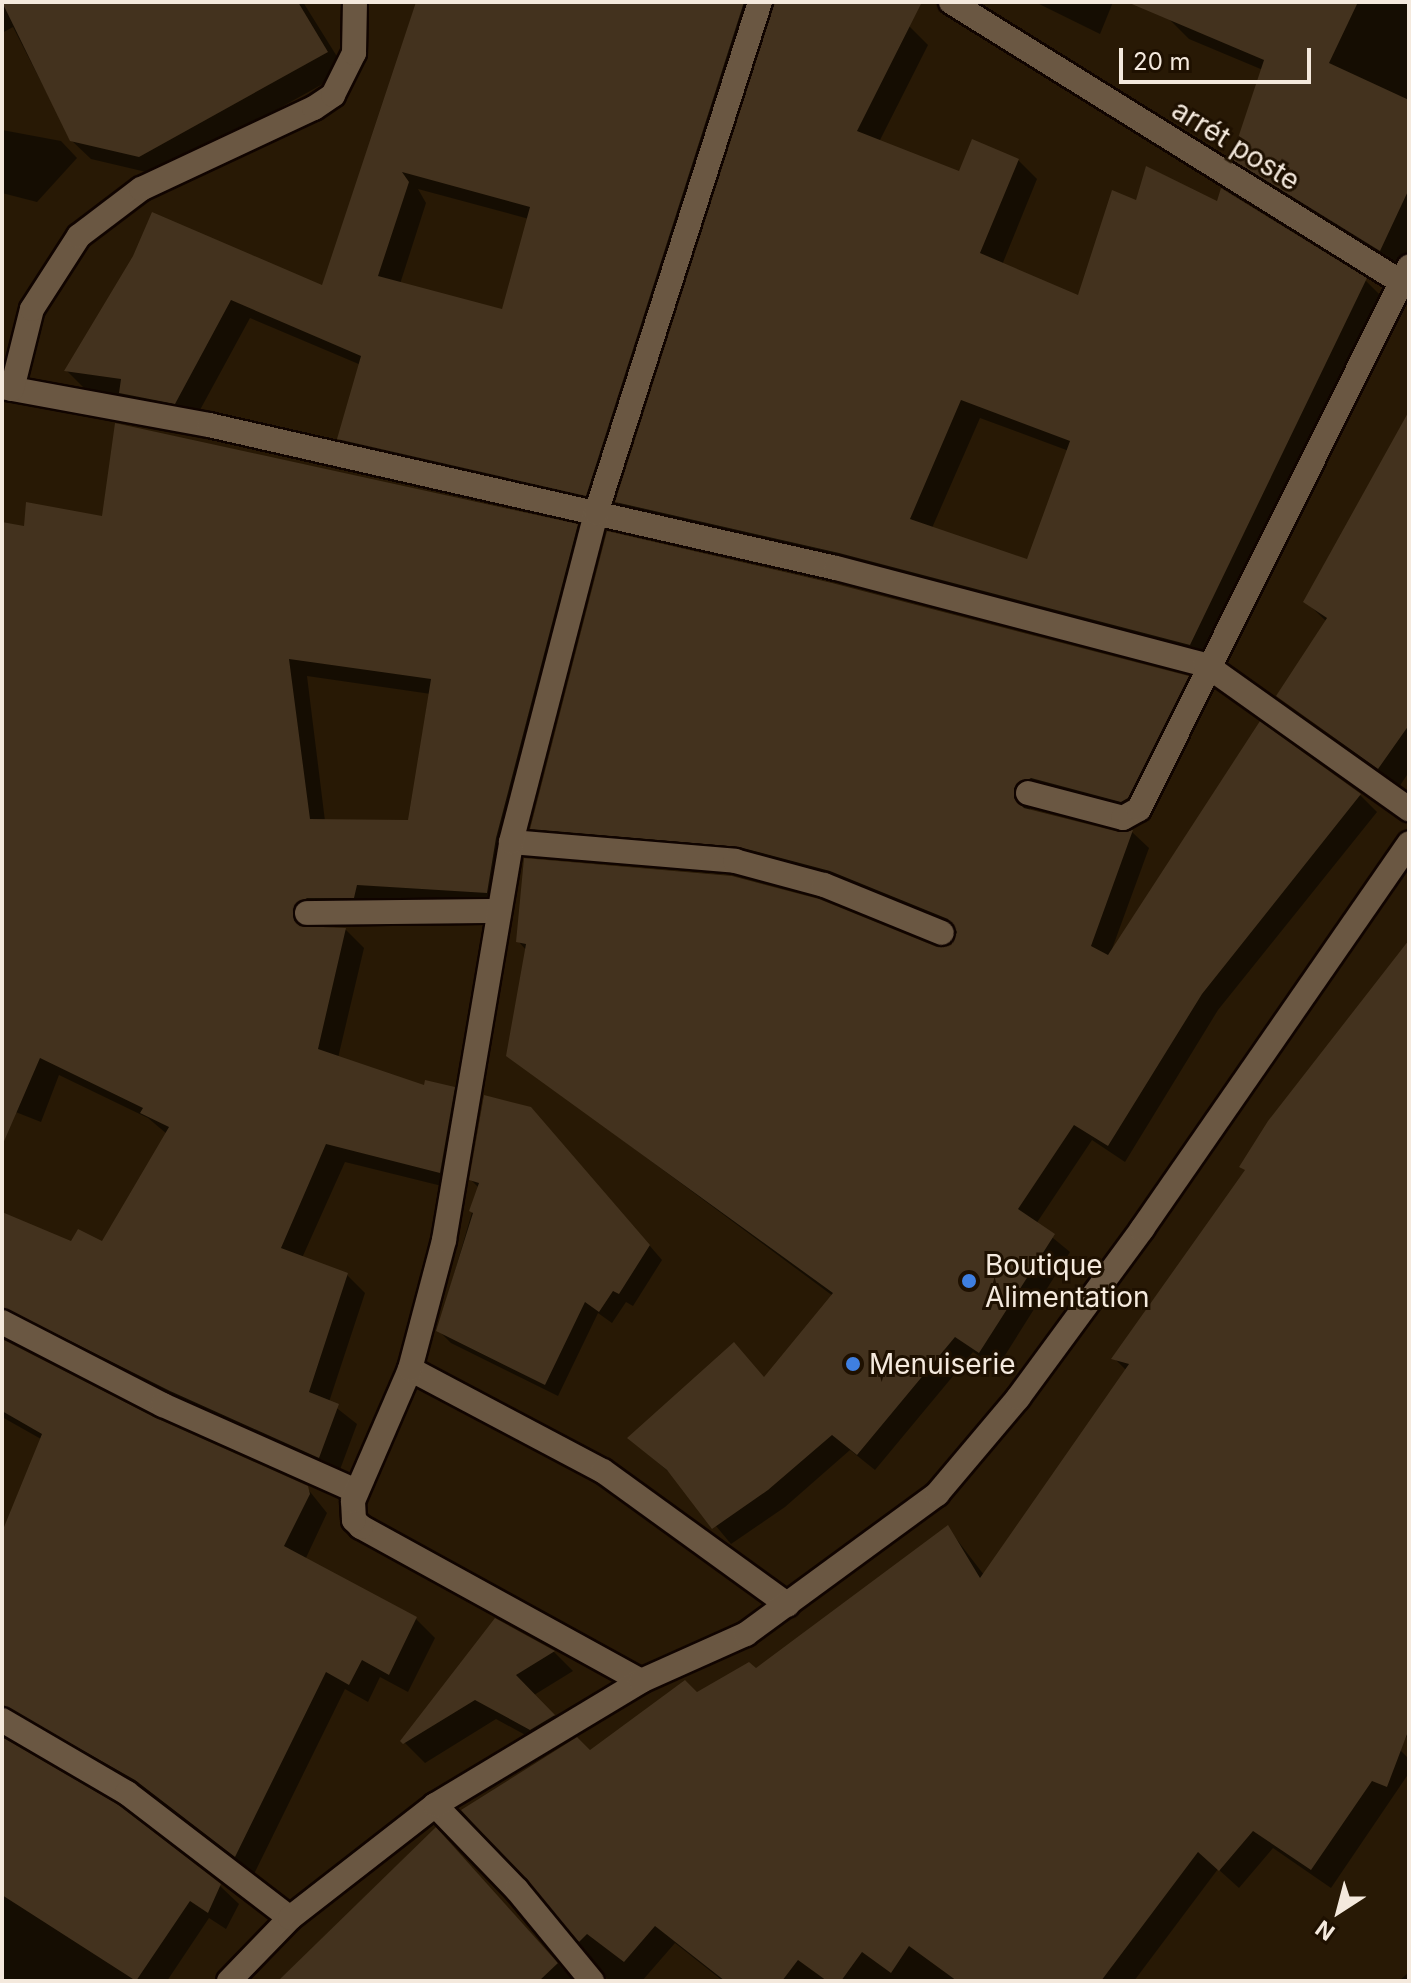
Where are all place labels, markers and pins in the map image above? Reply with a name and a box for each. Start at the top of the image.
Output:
place label: Boutique Alimentation [985,1248,1150,1314]
marker: Boutique Alimentation [960,1272,978,1290]
place label: Menuiserie [869,1347,1016,1381]
marker: Menuiserie [844,1355,862,1373]

